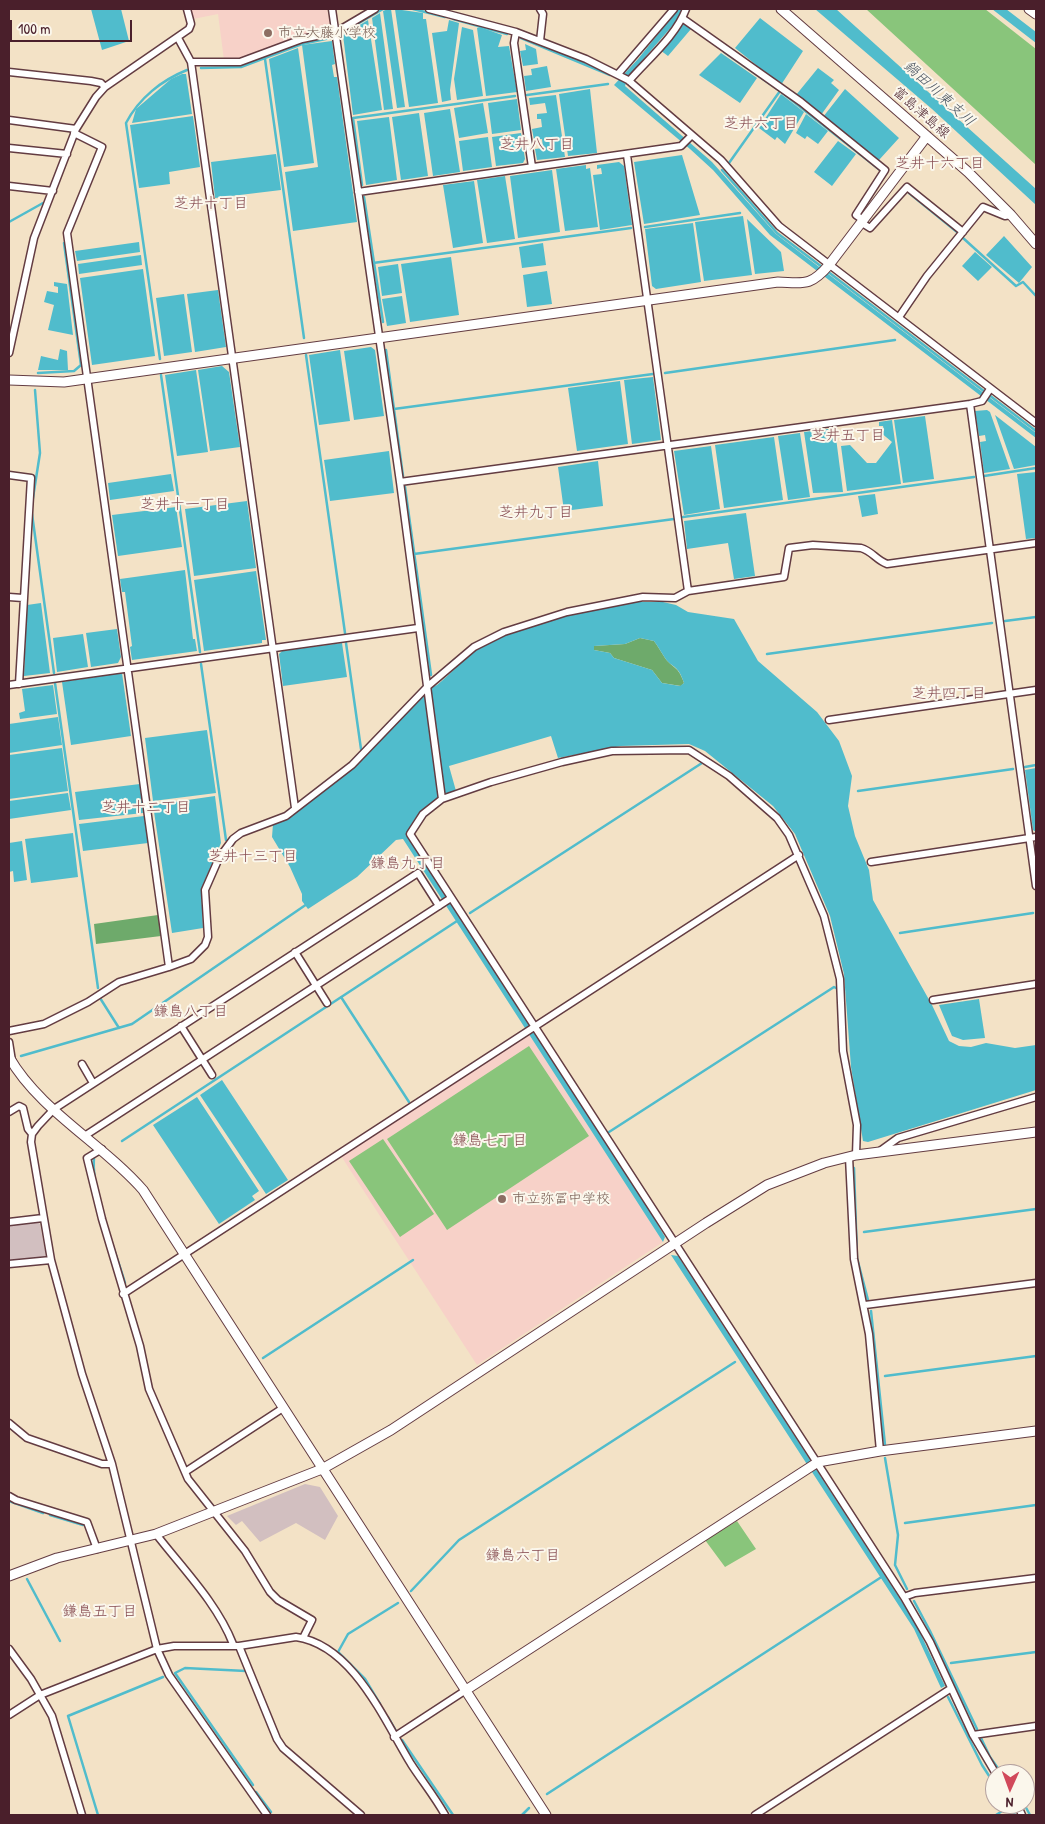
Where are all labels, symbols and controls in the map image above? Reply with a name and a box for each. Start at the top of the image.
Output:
scale bar [12,10,135,42]
text: 100 m [18,18,51,39]
place label: 市立大藤小学校 [278,25,376,41]
marker: 市立大藤小学校 [262,27,274,39]
water label: 鍋田川東支川 [900,57,978,131]
street label: 富島津島線 [889,84,953,142]
district label: 芝井六丁目 [724,115,798,133]
district label: 芝井八丁目 [500,136,574,154]
district label: 芝井十六丁目 [895,155,985,173]
district label: 芝井十丁目 [174,195,248,213]
district label: 芝井五丁目 [811,427,885,445]
district label: 芝井十一丁目 [140,496,230,514]
district label: 芝井九丁目 [499,504,573,522]
district label: 芝井四丁目 [912,685,986,703]
district label: 芝井十二丁目 [101,799,191,817]
district label: 芝井十三丁目 [208,848,298,866]
district label: 鎌島九丁目 [371,855,445,873]
district label: 鎌島八丁目 [154,1003,228,1021]
district label: 鎌島七丁目 [453,1132,527,1150]
place label: 市立弥冨中学校 [512,1191,610,1207]
marker: 市立弥冨中学校 [496,1193,508,1205]
district label: 鎌島六丁目 [486,1547,560,1565]
district label: 鎌島五丁目 [63,1603,137,1621]
north arrow [985,1764,1035,1814]
text: N [1005,1794,1014,1813]

